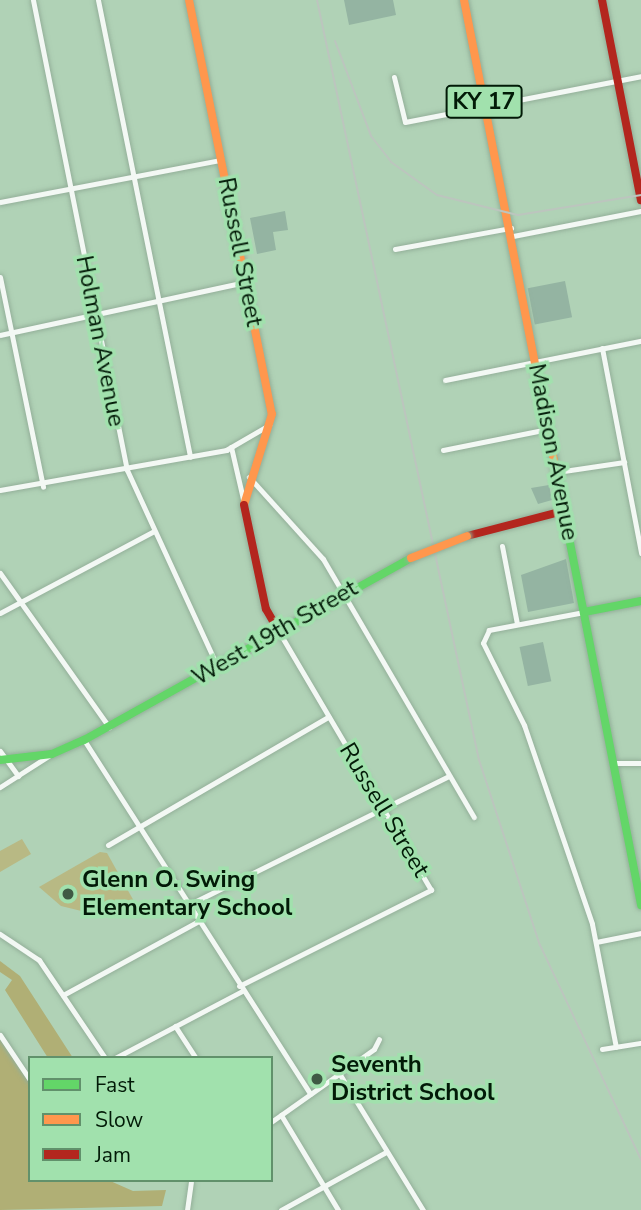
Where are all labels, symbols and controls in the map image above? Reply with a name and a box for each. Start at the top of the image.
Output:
road number: KY 17 [446,82,522,122]
street label: Russell Street [211,175,269,329]
street label: Holman Avenue [69,253,131,429]
street label: Madison Avenue [522,361,584,543]
street label: West 19th Street [187,574,363,692]
street label: Russell Street [333,738,435,882]
place label: Glenn O. Swing Elementary School [82,866,292,922]
marker: Glenn O. Swing Elementary School [60,886,76,902]
place label: Seventh District School [331,1051,495,1107]
legend [28,1056,273,1182]
text: Fast [95,1071,135,1099]
marker: Seventh District School [309,1071,325,1087]
text: Slow [95,1106,143,1134]
text: Jam [95,1141,131,1169]

